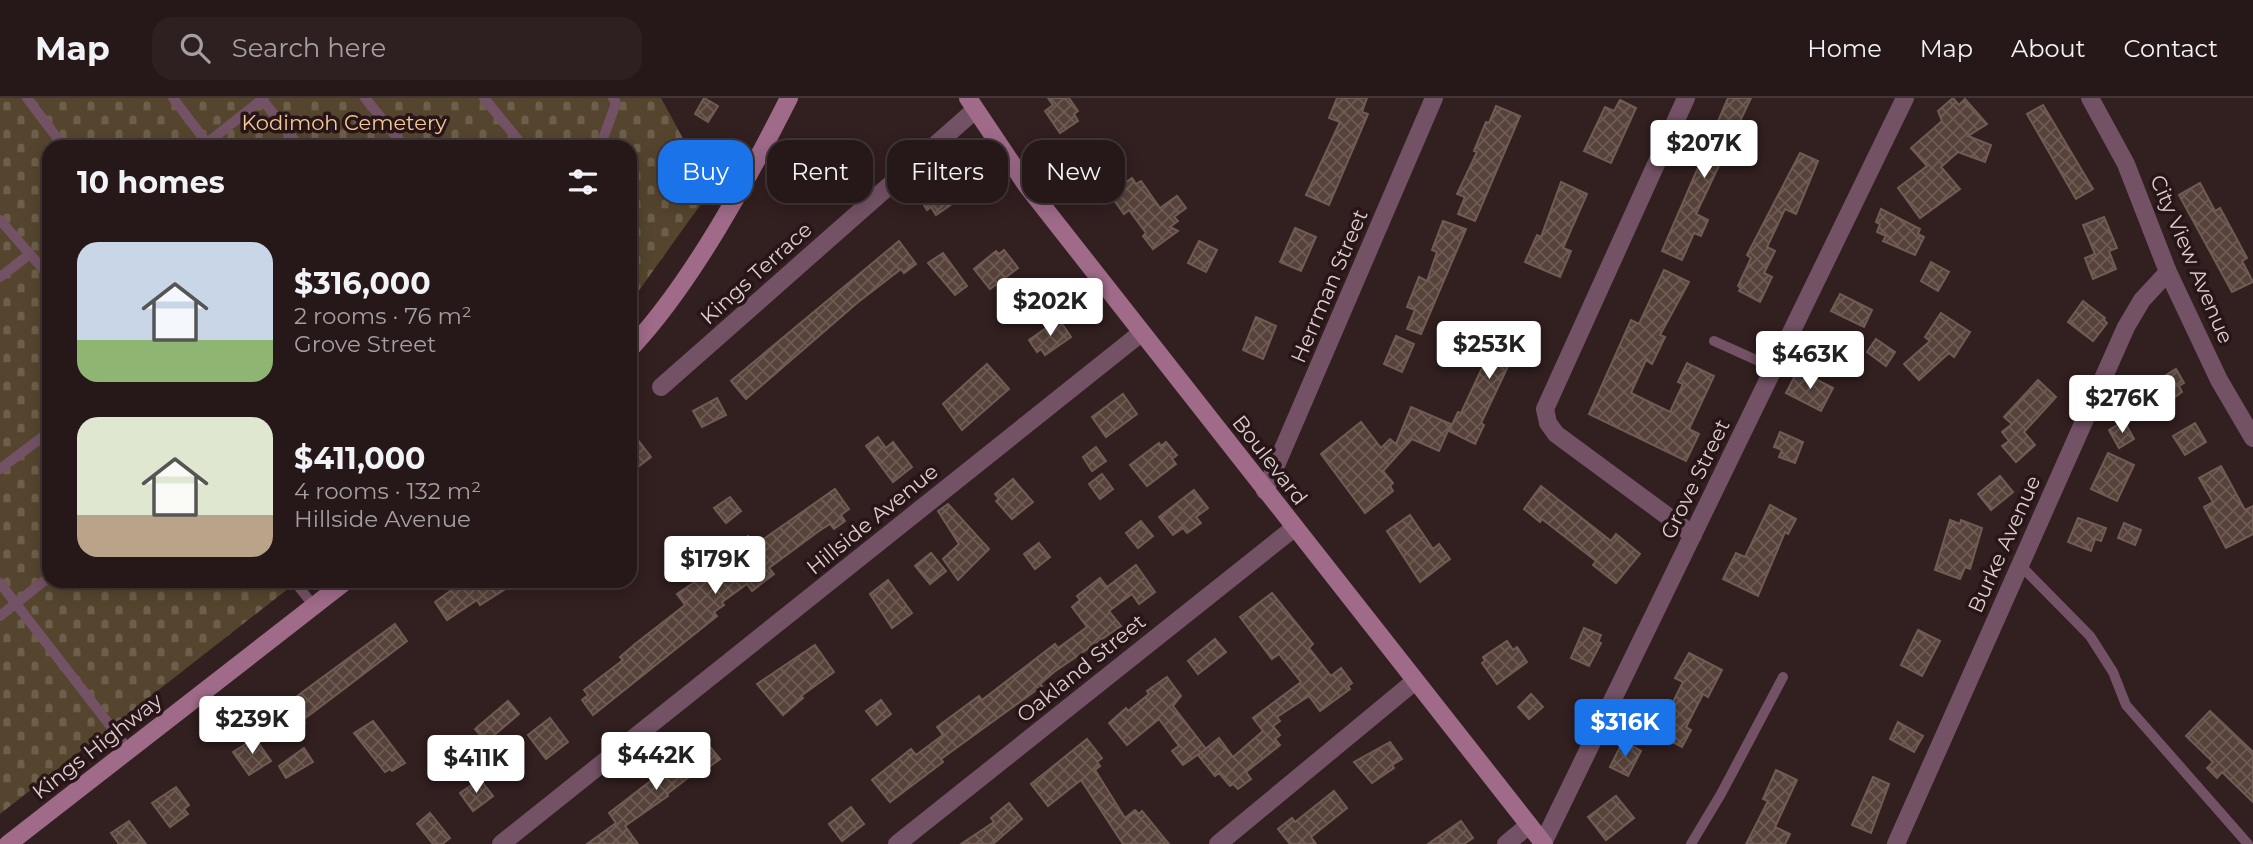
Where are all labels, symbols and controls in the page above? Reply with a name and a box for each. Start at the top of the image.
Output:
search box [152,17,642,80]
text: Map [35,28,110,68]
icon: search [176,29,214,67]
text: Search here [232,32,386,64]
text: Home [1807,34,1882,63]
text: Map [1920,34,1973,63]
text: About [2011,34,2085,63]
text: Contact [2123,34,2218,63]
park label: Kodimoh Cemetery [241,110,447,135]
pin: $207K [1655,120,1753,180]
text: $207K [1666,129,1742,157]
chip: Buy [658,140,753,203]
chip: Rent [767,140,873,203]
chip: Filters [887,140,1008,203]
chip: New [1022,140,1125,203]
icon: filters [564,163,602,201]
text: 10 homes [77,164,225,201]
street label: City View Avenue [2145,171,2239,347]
street label: Herrman Street [1285,206,1373,366]
street label: Kings Terrace [695,217,817,329]
text: $316,000 [294,265,431,302]
icon: home [133,270,217,354]
pin: $202K [1001,278,1099,338]
text: $202K [1013,287,1087,315]
text: 2 rooms · 76 m² [294,302,472,330]
pin: $253K [1440,322,1538,381]
text: Grove Street [294,330,436,358]
text: $253K [1453,330,1525,358]
pin: $463K [1761,331,1859,391]
text: $463K [1772,340,1848,368]
pin: $276K [2073,376,2171,435]
text: $276K [2085,384,2159,412]
street label: Boulevard [1227,410,1313,510]
street label: Grove Street [1655,415,1735,543]
text: $411,000 [294,440,425,477]
icon: home [133,445,217,529]
street label: Hillside Avenue [801,458,943,580]
street label: Burke Avenue [1963,471,2045,617]
text: 4 rooms · 132 m² [294,477,481,505]
text: Hillside Avenue [294,505,471,533]
pin: $179K [666,536,764,596]
text: $179K [680,545,750,573]
street label: Oakland Street [1012,609,1150,727]
street label: Kings Highway [27,687,167,804]
pin: $239K [203,696,301,756]
pin: $316K [1576,700,1674,759]
text: $239K [215,705,289,733]
text: $316K [1591,708,1659,736]
pin: $442K [607,732,705,792]
pin: $411K [427,736,525,795]
text: $442K [617,741,695,769]
text: $411K [443,744,509,772]

